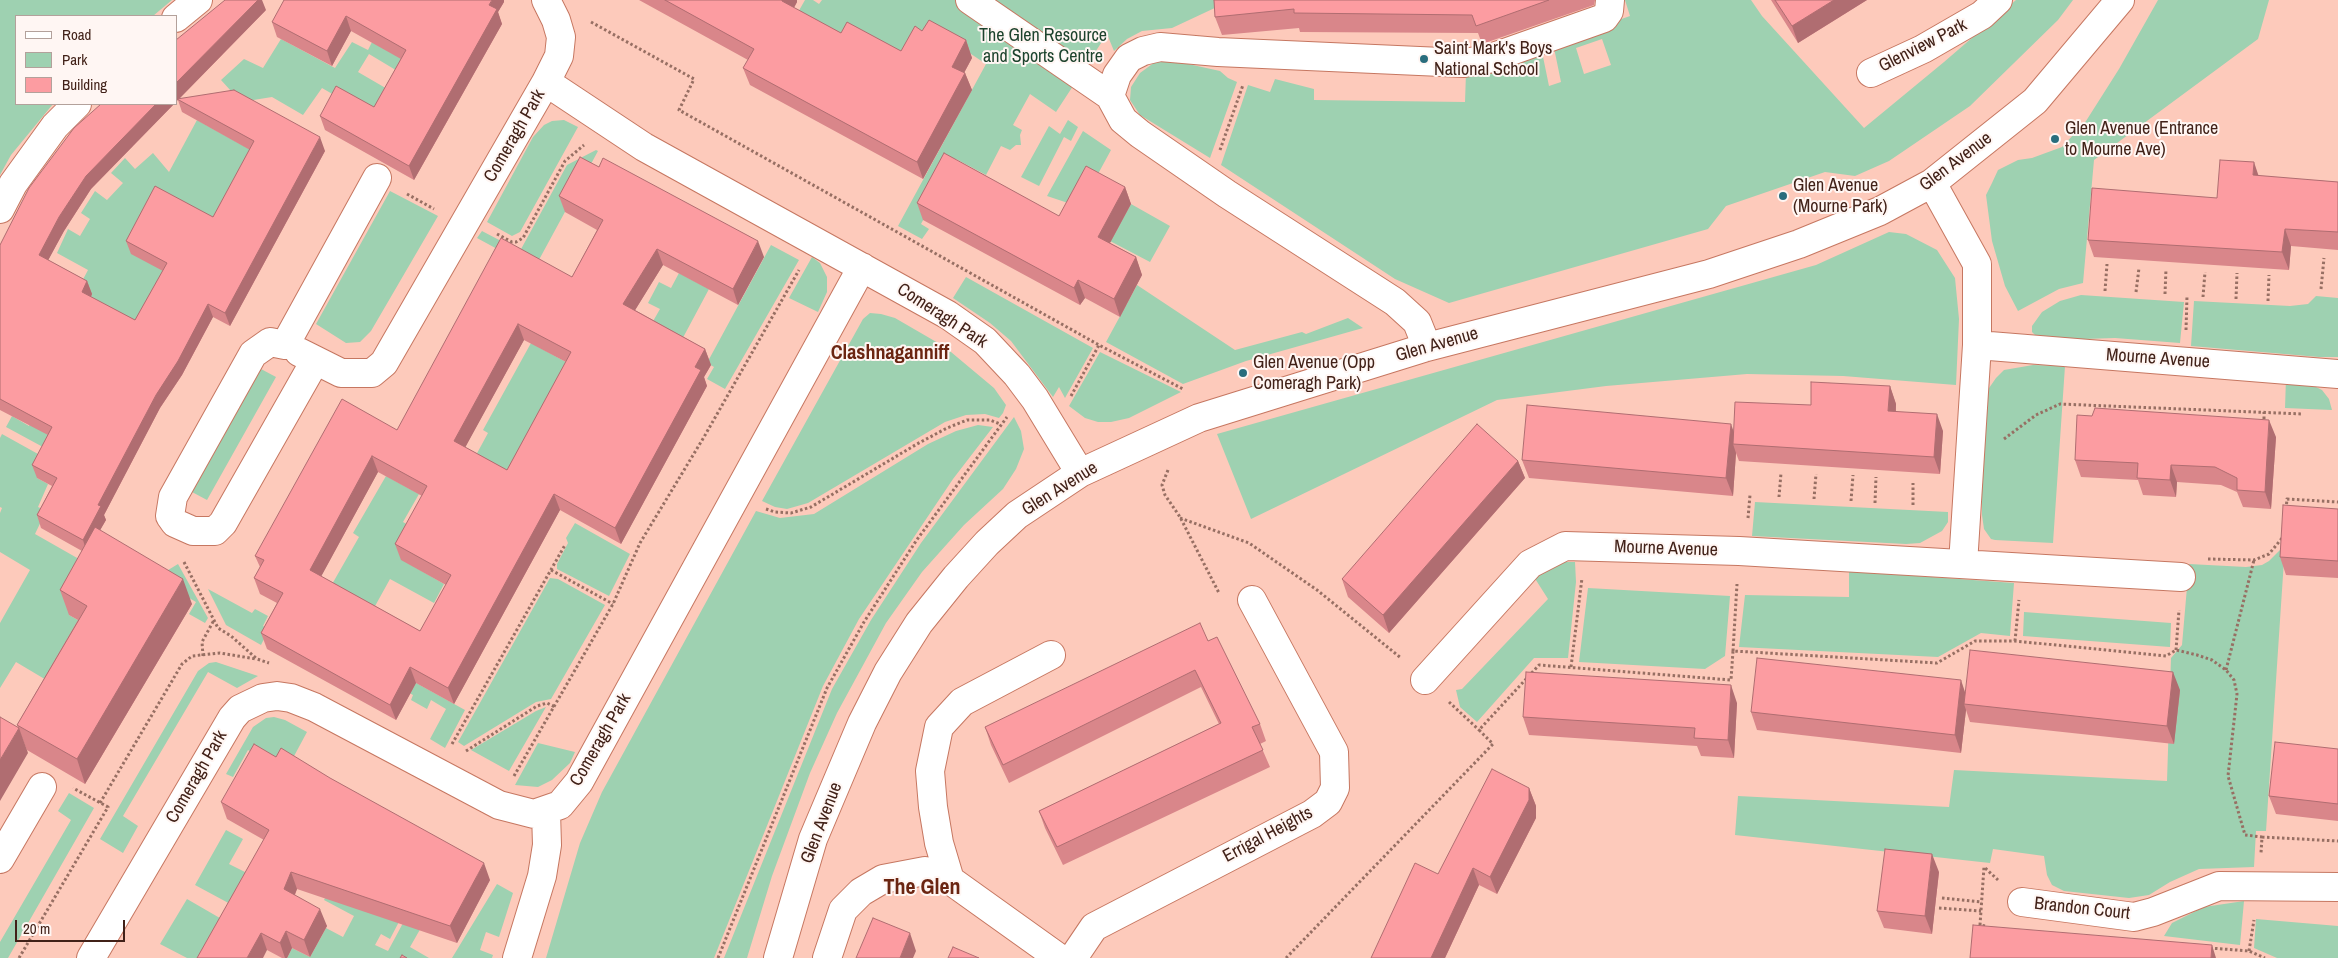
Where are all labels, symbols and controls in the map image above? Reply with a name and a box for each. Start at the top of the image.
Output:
legend [15,15,178,105]
street label: Glenview Park [1875,15,1971,77]
text: Road [62,24,91,45]
park label: The Glen Resource and Sports Centre [979,25,1107,68]
place label: Saint Mark's Boys National School [1434,38,1552,80]
text: Park [62,49,87,70]
marker: Saint Mark's Boys National School [1418,53,1430,65]
text: Building [62,74,107,95]
street label: Comeragh Park [480,86,550,186]
place label: Glen Avenue (Entrance to Mourne Ave) [2065,118,2218,160]
street label: Glen Avenue [1916,128,1996,196]
marker: Glen Avenue (Entrance to Mourne Ave) [2049,133,2061,145]
place label: Glen Avenue (Mourne Park) [1793,175,1887,218]
marker: Glen Avenue (Mourne Park) [1777,190,1789,202]
street label: Comeragh Park [893,279,991,353]
street label: Glen Avenue [1393,323,1481,367]
district label: Clashnaganniff [831,342,949,366]
street label: Mourne Avenue [2105,345,2211,373]
place label: Glen Avenue (Opp Comeragh Park) [1253,352,1375,394]
marker: Glen Avenue (Opp Comeragh Park) [1237,367,1249,379]
street label: Glen Avenue [1018,457,1102,521]
street label: Mourne Avenue [1614,536,1718,562]
street label: Comeragh Park [566,690,636,790]
street label: Comeragh Park [162,727,232,827]
street label: Glen Avenue [797,779,847,867]
street label: Errigal Heights [1219,802,1317,868]
district label: The Glen [883,875,961,901]
street label: Brandon Court [2033,893,2131,925]
scale bar [18,910,128,942]
text: 20 m [23,918,50,939]

